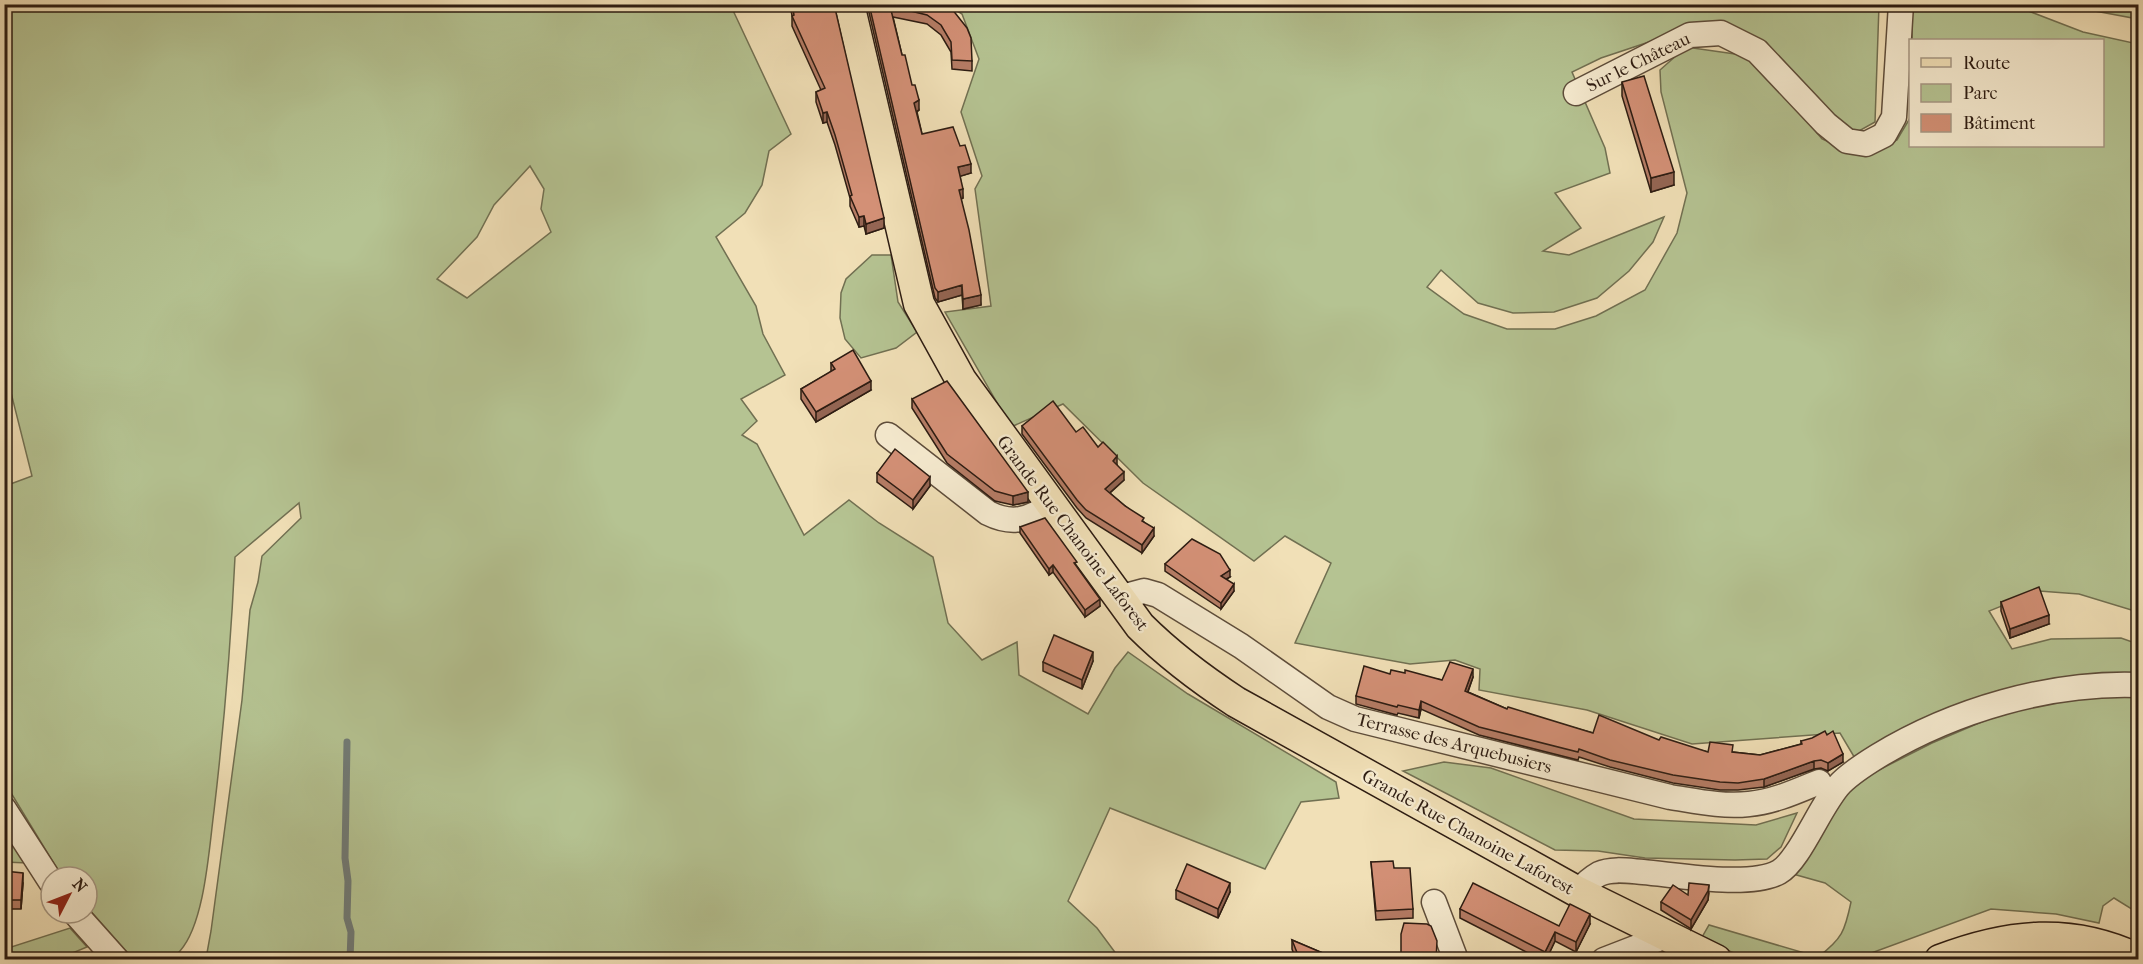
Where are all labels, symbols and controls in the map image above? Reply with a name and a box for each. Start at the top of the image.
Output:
street label: Sur le Château [1583,28,1694,97]
legend [1909,39,2104,147]
text: Route [1963,53,2010,74]
text: Parc [1963,83,1998,104]
text: Bâtiment [1963,113,2036,134]
street label: Grande Rue Chanoine Laforest [992,432,1153,636]
street label: Terrasse des Arquebusiers [1354,709,1554,778]
street label: Grande Rue Chanoine Laforest [1358,765,1578,900]
north arrow [39,865,99,925]
text: N [69,874,91,897]

